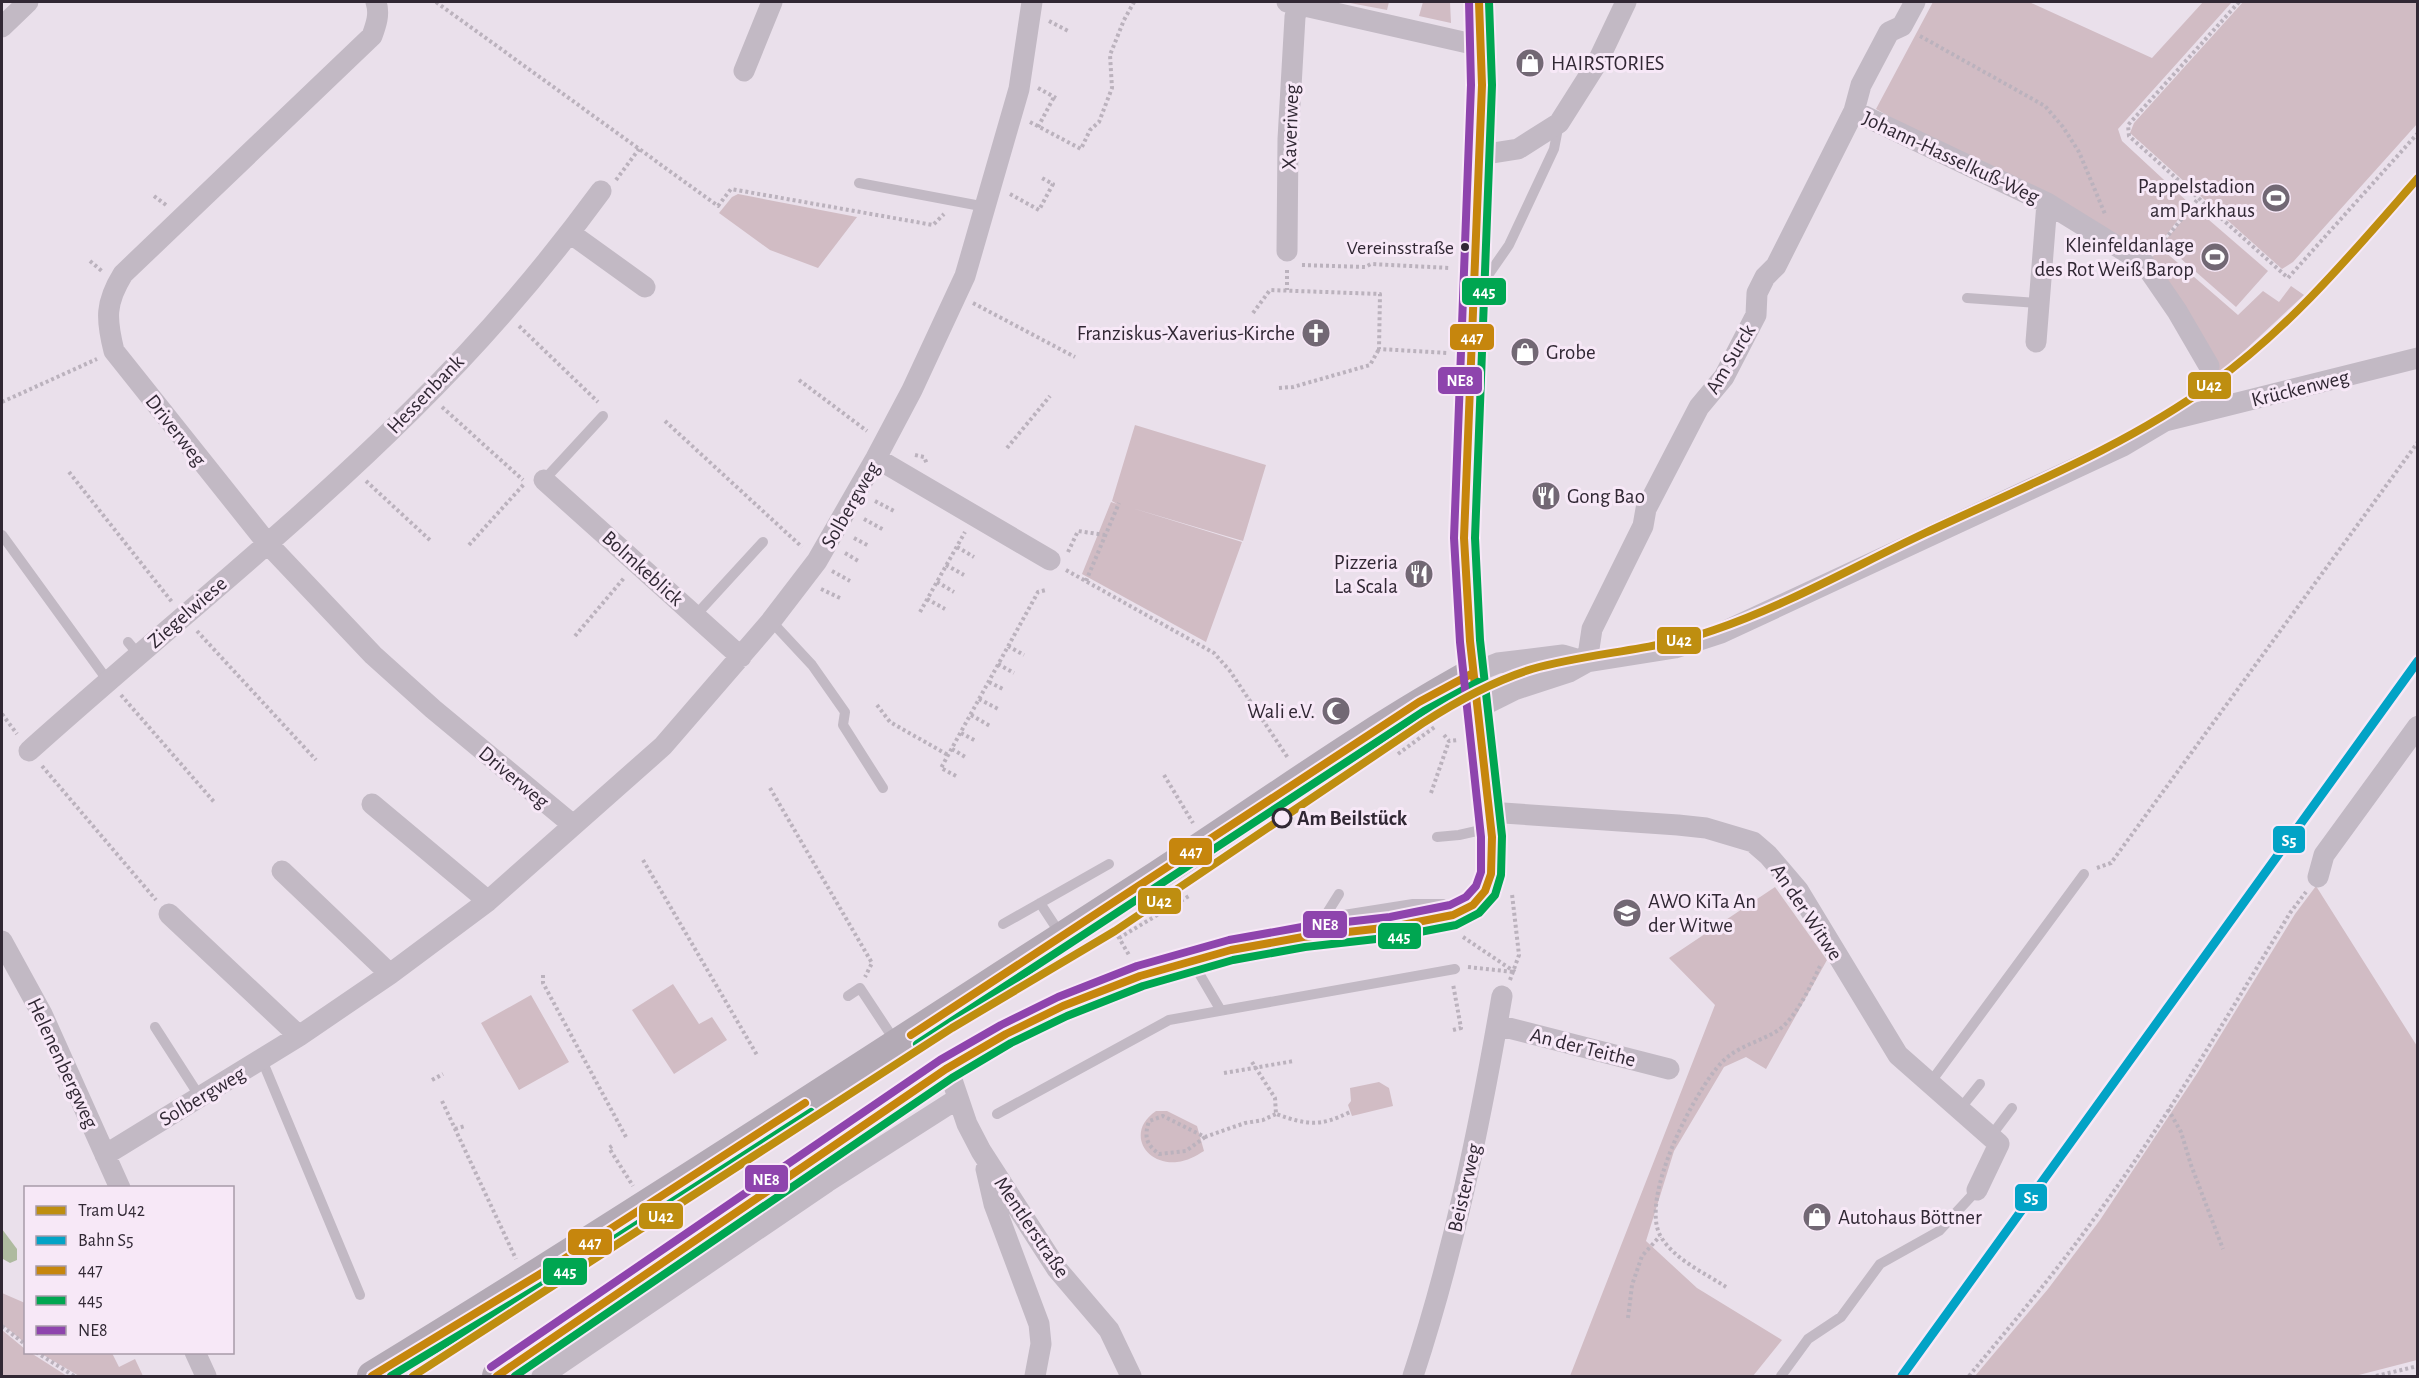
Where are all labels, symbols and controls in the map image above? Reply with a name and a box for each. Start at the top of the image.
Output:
shop icon: HAIRSTORIES [1514,47,1546,79]
place label: HAIRSTORIES [1551,53,1665,74]
street label: Xaveriweg [1279,83,1303,170]
street label: Johann-Hasselkuß-Weg [1859,107,2043,208]
place label: Pappelstadion am Parkhaus [2138,176,2255,221]
sports icon: Pappelstadion am Parkhaus [2260,182,2292,214]
place label: Kleinfeldanlage des Rot Weiß Barop [2034,235,2194,280]
place label: Vereinsstraße [1347,238,1454,258]
marker: Vereinsstraße [1459,241,1471,253]
sports icon: Kleinfeldanlage des Rot Weiß Barop [2199,241,2231,273]
line badge: 445 [1461,277,1507,306]
text: 445 [1472,284,1496,300]
church icon: Franziskus-Xaverius-Kirche [1300,317,1332,349]
street label: Am Surck [1702,320,1759,398]
place label: Franziskus-Xaverius-Kirche [1077,323,1295,344]
line badge: 447 [1449,323,1495,351]
text: 447 [1460,330,1484,346]
shop icon: Grobe [1509,336,1541,368]
place label: Grobe [1546,342,1596,363]
street label: Hessenbank [383,351,468,438]
line badge: NE8 [1437,366,1483,395]
street label: Krückenweg [2249,366,2352,411]
line badge: U42 [2187,371,2232,400]
text: NE8 [1446,373,1474,389]
text: U42 [2196,378,2222,394]
street label: Driverweg [141,391,210,471]
street label: Solbergweg [817,458,884,552]
restaurant icon: Gong Bao [1530,480,1562,512]
place label: Gong Bao [1567,486,1645,507]
street label: Bolmkeblick [598,527,688,610]
place label: Pizzeria La Scala [1334,552,1398,597]
restaurant icon: Pizzeria La Scala [1403,558,1435,590]
street label: Ziegelwiese [144,573,231,652]
line badge: U42 [1656,626,1702,655]
text: U42 [1666,633,1692,649]
mosque icon: Wali e.V. [1320,695,1352,727]
place label: Wali e.V. [1247,701,1315,722]
street label: Driverweg [475,742,553,813]
marker: Am Beilstück [1272,808,1292,828]
place label: Am Beilstück [1297,808,1408,829]
line badge: S5 [2272,825,2306,854]
text: S5 [2282,833,2297,849]
line badge: 447 [1168,837,1213,866]
text: 447 [1179,844,1203,860]
street label: An der Witwe [1767,860,1846,964]
line badge: U42 [1137,887,1182,915]
place label: AWO KiTa An der Witwe [1648,891,1756,936]
text: U42 [1146,894,1172,910]
school or university icon: AWO KiTa An der Witwe [1611,897,1643,929]
line badge: NE8 [1302,910,1348,939]
text: NE8 [1311,917,1339,933]
line badge: 445 [1377,922,1422,950]
text: 445 [1387,929,1411,945]
street label: Helenenbergweg [23,995,102,1132]
street label: An der Teithe [1528,1024,1638,1071]
street label: Solbergweg [156,1062,249,1130]
street label: Beisterweg [1444,1141,1485,1234]
line badge: NE8 [744,1164,789,1193]
text: NE8 [752,1172,780,1188]
street label: Mentlerstraße [990,1173,1073,1282]
line badge: S5 [2014,1183,2048,1212]
legend [24,1186,234,1354]
text: S5 [2024,1190,2039,1206]
shop icon: Autohaus Böttner [1801,1201,1833,1233]
text: Tram U42 [78,1202,145,1220]
line badge: U42 [638,1202,684,1230]
place label: Autohaus Böttner [1838,1207,1982,1228]
text: U42 [648,1209,674,1225]
line badge: 447 [567,1228,613,1256]
text: Bahn S5 [78,1232,133,1250]
text: 447 [578,1235,602,1251]
line badge: 445 [542,1257,588,1286]
text: 447 [78,1262,103,1280]
text: 445 [553,1264,577,1280]
text: 445 [78,1292,103,1310]
text: NE8 [78,1322,108,1340]

